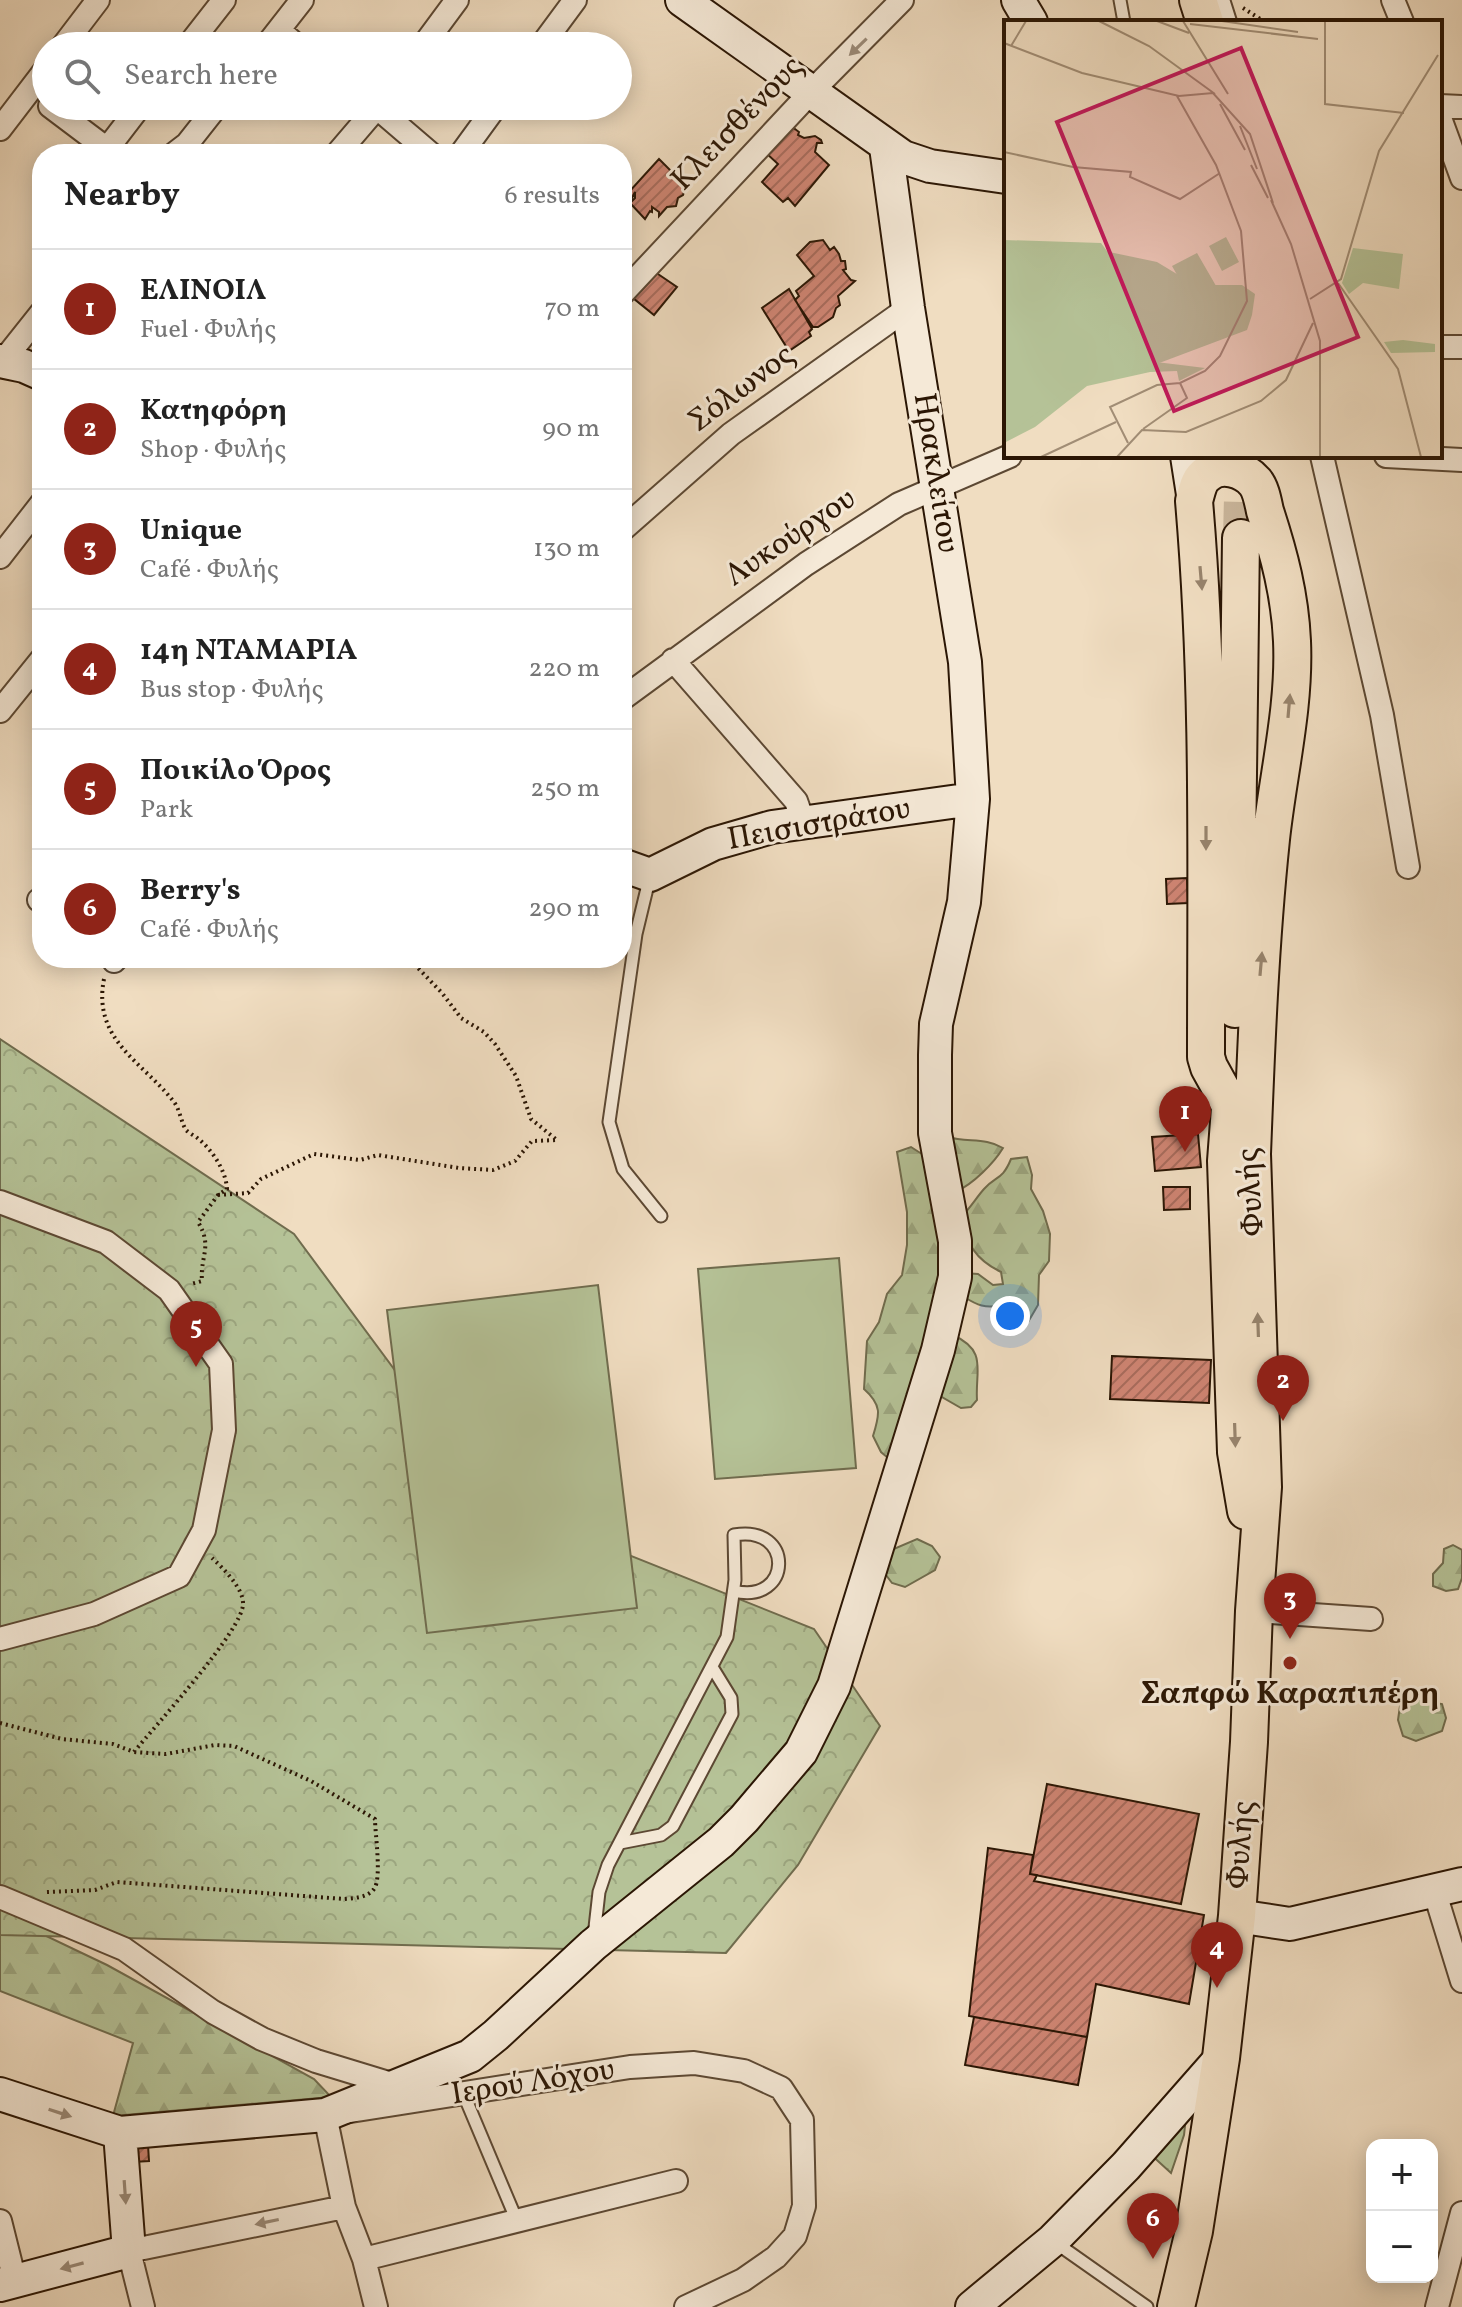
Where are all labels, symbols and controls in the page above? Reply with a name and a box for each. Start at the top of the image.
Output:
inset map [1004,20,1442,458]
search box [32,32,632,120]
one-way arrow [848,37,867,55]
street label: Κλεισθένους [662,46,814,202]
icon: search [60,54,104,98]
text: Search here [124,55,278,97]
text: Nearby [64,173,180,220]
text: 6 results [505,178,600,214]
text: ΕΛΙΝΟΙΛ [140,270,266,312]
text: 1 [85,291,95,327]
text: 70 m [545,291,600,327]
text: Fuel · Φυλής [140,312,276,348]
street label: Σόλωνος [680,334,804,444]
text: Κατηφόρη [140,390,287,432]
street label: Ηρακλείτου [901,390,969,556]
text: 2 [83,411,97,447]
text: 90 m [542,411,600,447]
text: Shop · Φυλής [140,432,286,468]
street label: Λυκούργου [717,478,865,598]
text: Unique [140,510,242,552]
text: 3 [83,531,97,567]
text: 130 m [533,531,600,567]
text: Café · Φυλής [140,552,279,588]
one-way arrow [1194,566,1207,591]
text: 14η ΝΤΑΜΑΡΙΑ [140,630,357,672]
text: 4 [82,651,98,687]
text: 220 m [528,651,600,687]
text: Bus stop · Φυλής [140,672,323,708]
one-way arrow [1283,693,1296,718]
text: Ποικίλο Όρος [140,750,331,792]
text: 5 [84,771,96,807]
text: 250 m [530,771,600,807]
street label: Πεισιστράτου [724,787,914,863]
text: Park [140,792,193,828]
one-way arrow [1200,826,1212,851]
text: Berry's [140,870,241,912]
text: 6 [83,891,97,927]
text: 290 m [528,891,600,927]
text: Café · Φυλής [140,912,279,948]
one-way arrow [1255,951,1268,976]
pin: 1 [1159,1086,1211,1152]
street label: Φυλής [1227,1146,1277,1238]
your location [990,1296,1030,1336]
pin: 5 [170,1301,222,1367]
one-way arrow [1252,1312,1265,1337]
pin: 2 [1257,1355,1309,1421]
one-way arrow [1229,1423,1241,1448]
pin: 3 [1264,1573,1316,1639]
marker: Σαπφώ Καραπιπέρη [1281,1654,1299,1672]
place label: Σαπφώ Καραπιπέρη [1140,1673,1440,1717]
street label: Φυλής [1217,1799,1267,1891]
pin: 4 [1191,1922,1243,1988]
street label: Ιερού Λόχου [448,2048,618,2118]
one-way arrow [49,2107,73,2120]
map controls [1366,2139,1438,2283]
button: + [1366,2139,1438,2211]
one-way arrow [118,2180,131,2205]
pin: 6 [1127,2193,1179,2259]
button: − [1366,2211,1438,2283]
one-way arrow [254,2216,279,2229]
one-way arrow [59,2260,83,2273]

